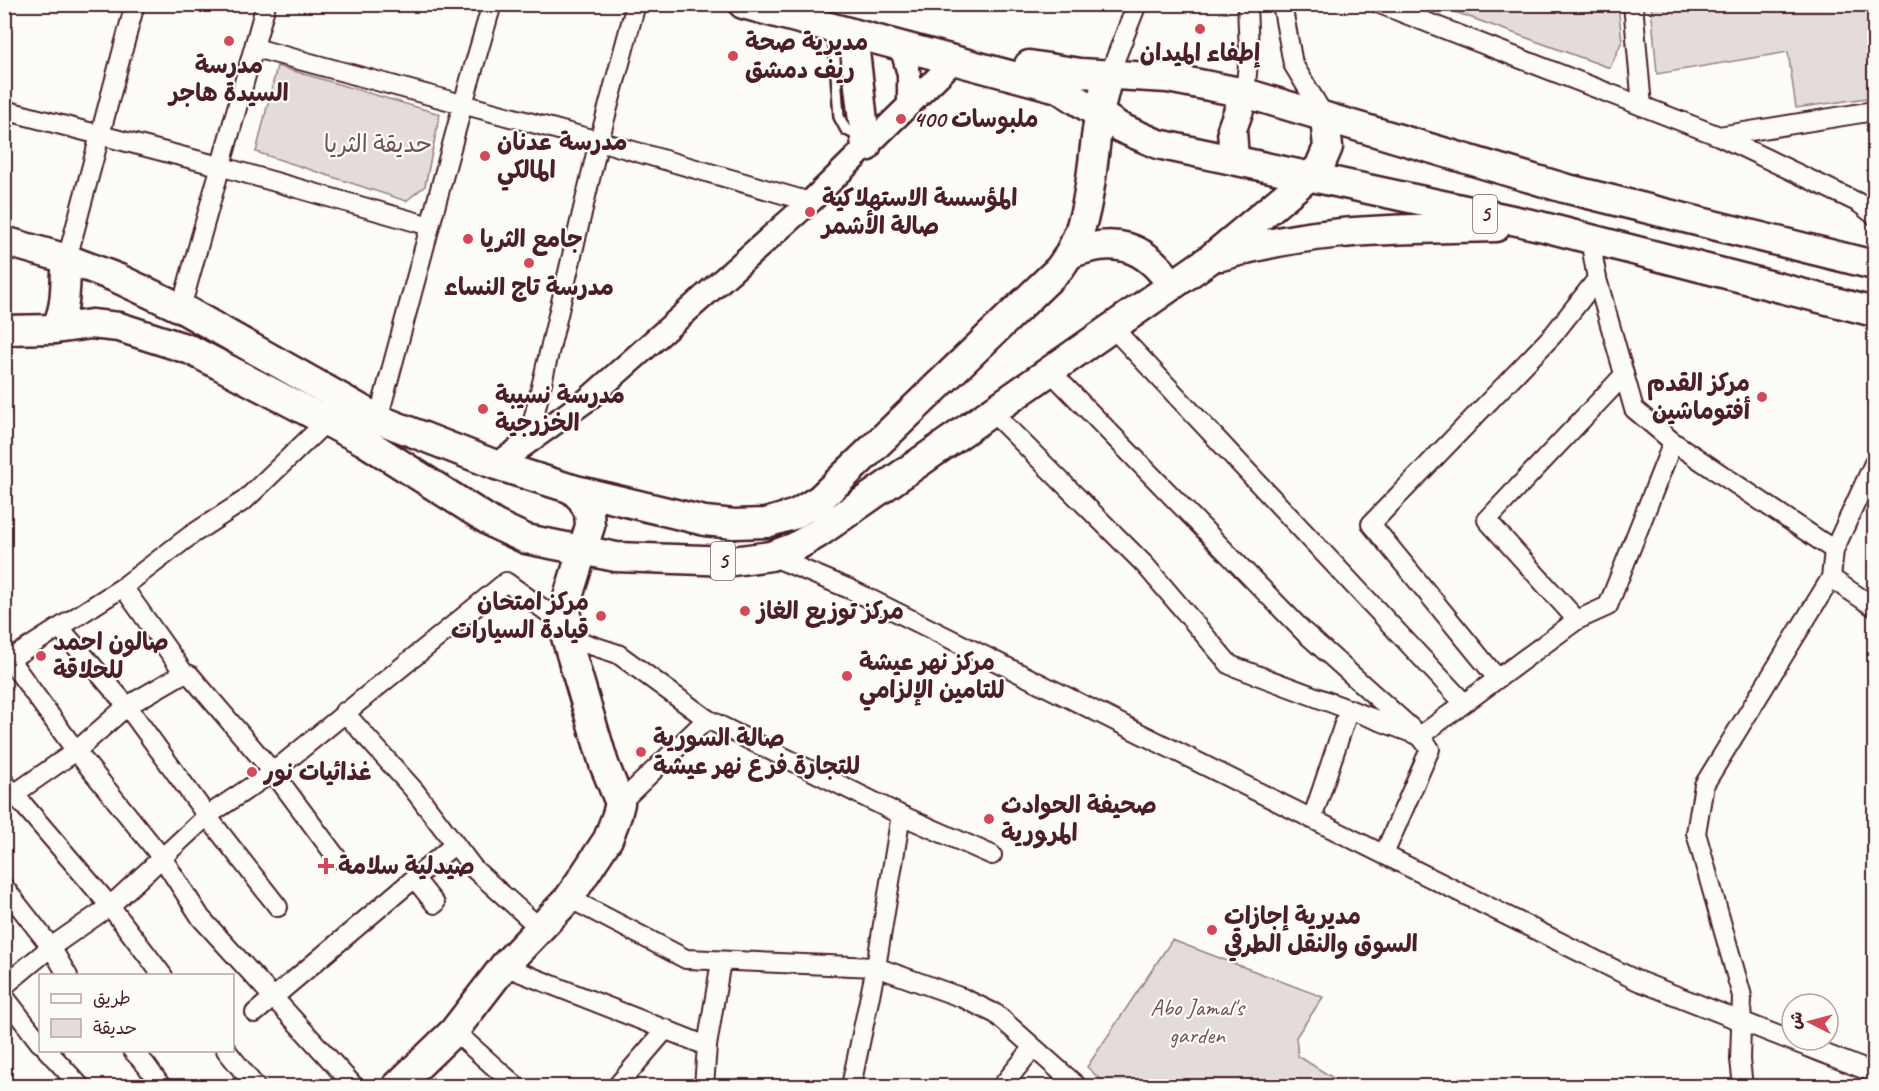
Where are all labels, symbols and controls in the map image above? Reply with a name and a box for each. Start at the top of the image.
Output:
marker: إطفاء الميدان [1193,22,1207,36]
place label: مديرية صحة ريف دمشق [745,27,868,85]
marker: مدرسة السيدة هاجر [222,34,236,48]
place label: إطفاء الميدان [1140,38,1260,68]
marker: مديرية صحة ريف دمشق [726,49,740,63]
place label: مدرسة السيدة هاجر [167,50,289,108]
place label: ملبوسات 400 [913,104,1038,134]
marker: ملبوسات 400 [894,112,908,126]
place label: مدرسة عدنان المالكي [497,127,627,191]
park label: حديقة الثريا [324,129,432,159]
marker: مدرسة عدنان المالكي [478,149,492,163]
place label: المؤسسة الاستهلاكية صالة الأشمر [820,183,1018,241]
road number: 5 [1473,195,1497,233]
marker: المؤسسة الاستهلاكية صالة الأشمر [803,205,817,219]
place label: جامع الثريا [480,224,583,256]
marker: جامع الثريا [461,232,475,246]
marker: مدرسة تاج النساء [522,256,536,270]
place label: مدرسة تاج النساء [444,272,614,302]
place label: مركز القدم أفتوماشين [1647,368,1751,426]
place label: مدرسة نسيبة الخزرجية [495,380,625,438]
marker: مركز القدم أفتوماشين [1755,390,1769,404]
marker: مدرسة نسيبة الخزرجية [476,402,490,416]
road number: 5 [711,542,735,580]
place label: مركز امتحان قيادة السيارات [451,587,589,645]
place label: مركز توزيع الغاز [755,596,904,628]
marker: مركز توزيع الغاز [738,604,752,618]
marker: مركز امتحان قيادة السيارات [594,609,608,623]
place label: صالون احمد للحلاقة [53,627,169,685]
place label: مركز نهر عيشة للتامين الإلزامي [859,647,1005,711]
marker: صالون احمد للحلاقة [34,649,48,663]
marker: مركز نهر عيشة للتامين الإلزامي [840,669,854,683]
place label: صالة السورية للتجارة فرع نهر عيشة [653,723,860,782]
marker: صالة السورية للتجارة فرع نهر عيشة [634,745,648,759]
place label: غذائيات نور [262,757,371,787]
marker: غذائيات نور [245,765,259,779]
place label: صحيفة الحوادث المرورية [1001,790,1157,849]
marker: صحيفة الحوادث المرورية [982,812,996,826]
place label: صيدلية سلامة [338,851,475,881]
marker: صيدلية سلامة [319,859,333,873]
place label: مديرية إجازات السوق والنقل الطرقي [1224,901,1418,962]
marker: مديرية إجازات السوق والنقل الطرقي [1205,923,1219,937]
legend [39,974,234,1052]
text: طريق [93,987,131,1009]
park label: Abo Jamal's garden [1150,992,1246,1050]
north arrow [1780,992,1840,1052]
text: ش [1785,1011,1807,1030]
text: حديقة [93,1017,137,1039]

